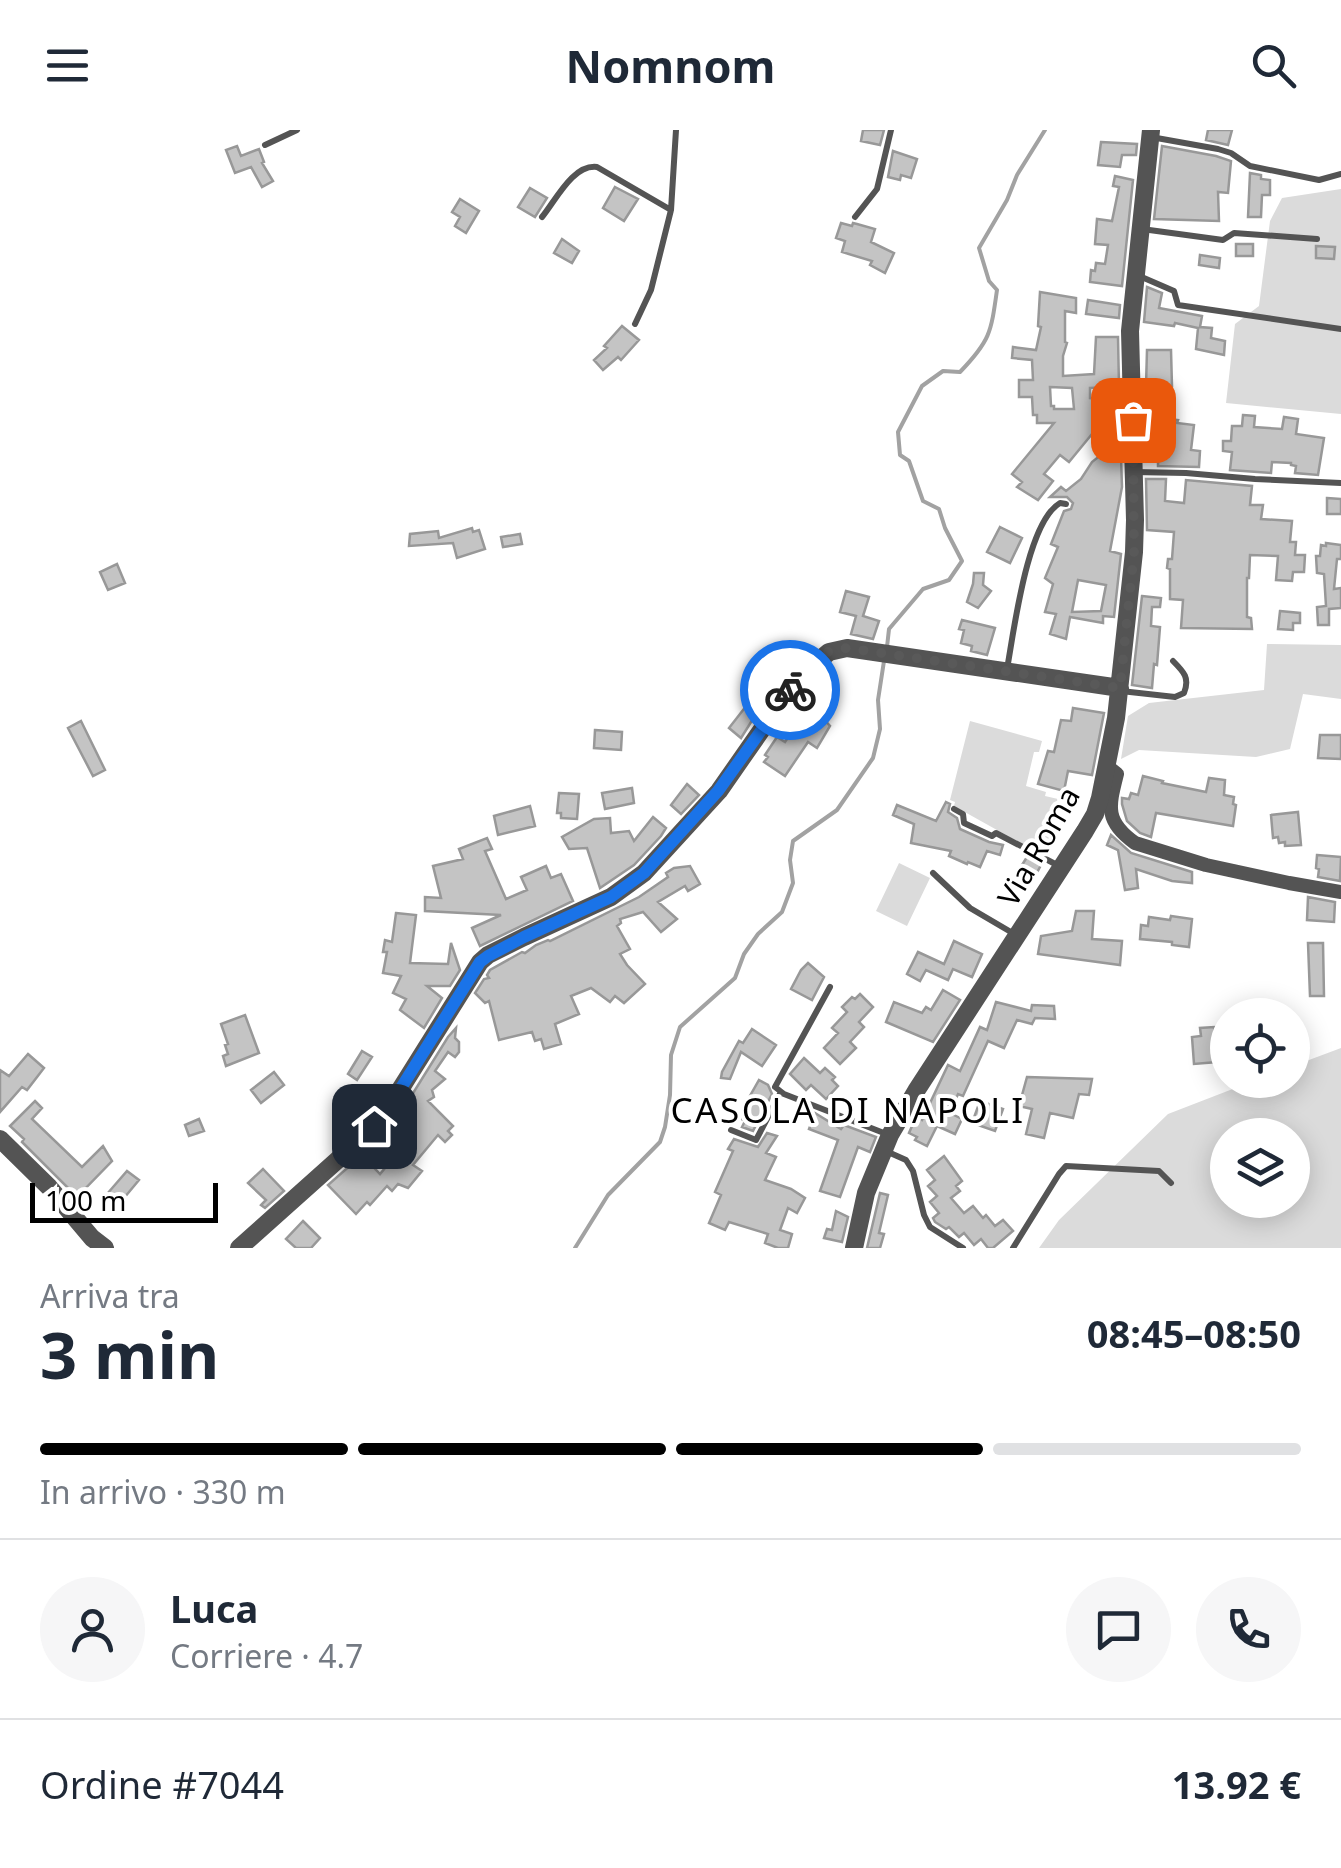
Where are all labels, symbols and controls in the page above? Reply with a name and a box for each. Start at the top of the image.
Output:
text: Nomnom [566,35,775,96]
icon: menu [40,38,95,93]
icon: search [1246,38,1301,93]
pin [1091,378,1176,463]
icon: bag [1106,393,1161,448]
courier [740,640,840,740]
icon: bike [763,663,818,718]
street label: Via Roma [987,779,1089,913]
map controls [1210,998,1310,1218]
button: locate [1210,998,1310,1098]
pin [332,1084,417,1169]
district label: CASOLA DI NAPOLI [670,1086,1026,1133]
icon: home [347,1099,402,1154]
button: layers [1210,1118,1310,1218]
scale bar [30,1178,218,1222]
text: 100 m [45,1181,127,1219]
text: Arriva tra [40,1274,180,1317]
text: 08:45–08:50 [1087,1307,1301,1359]
text: 3 min [40,1310,219,1398]
text: In arrivo · 330 m [40,1470,286,1513]
button: person [40,1577,145,1682]
button: chat [1066,1577,1171,1682]
button: phone [1196,1577,1301,1682]
text: Luca [170,1582,258,1634]
text: Corriere · 4.7 [170,1634,363,1677]
text: Ordine #7044 [40,1758,284,1810]
text: 13.92 € [1172,1758,1301,1810]

